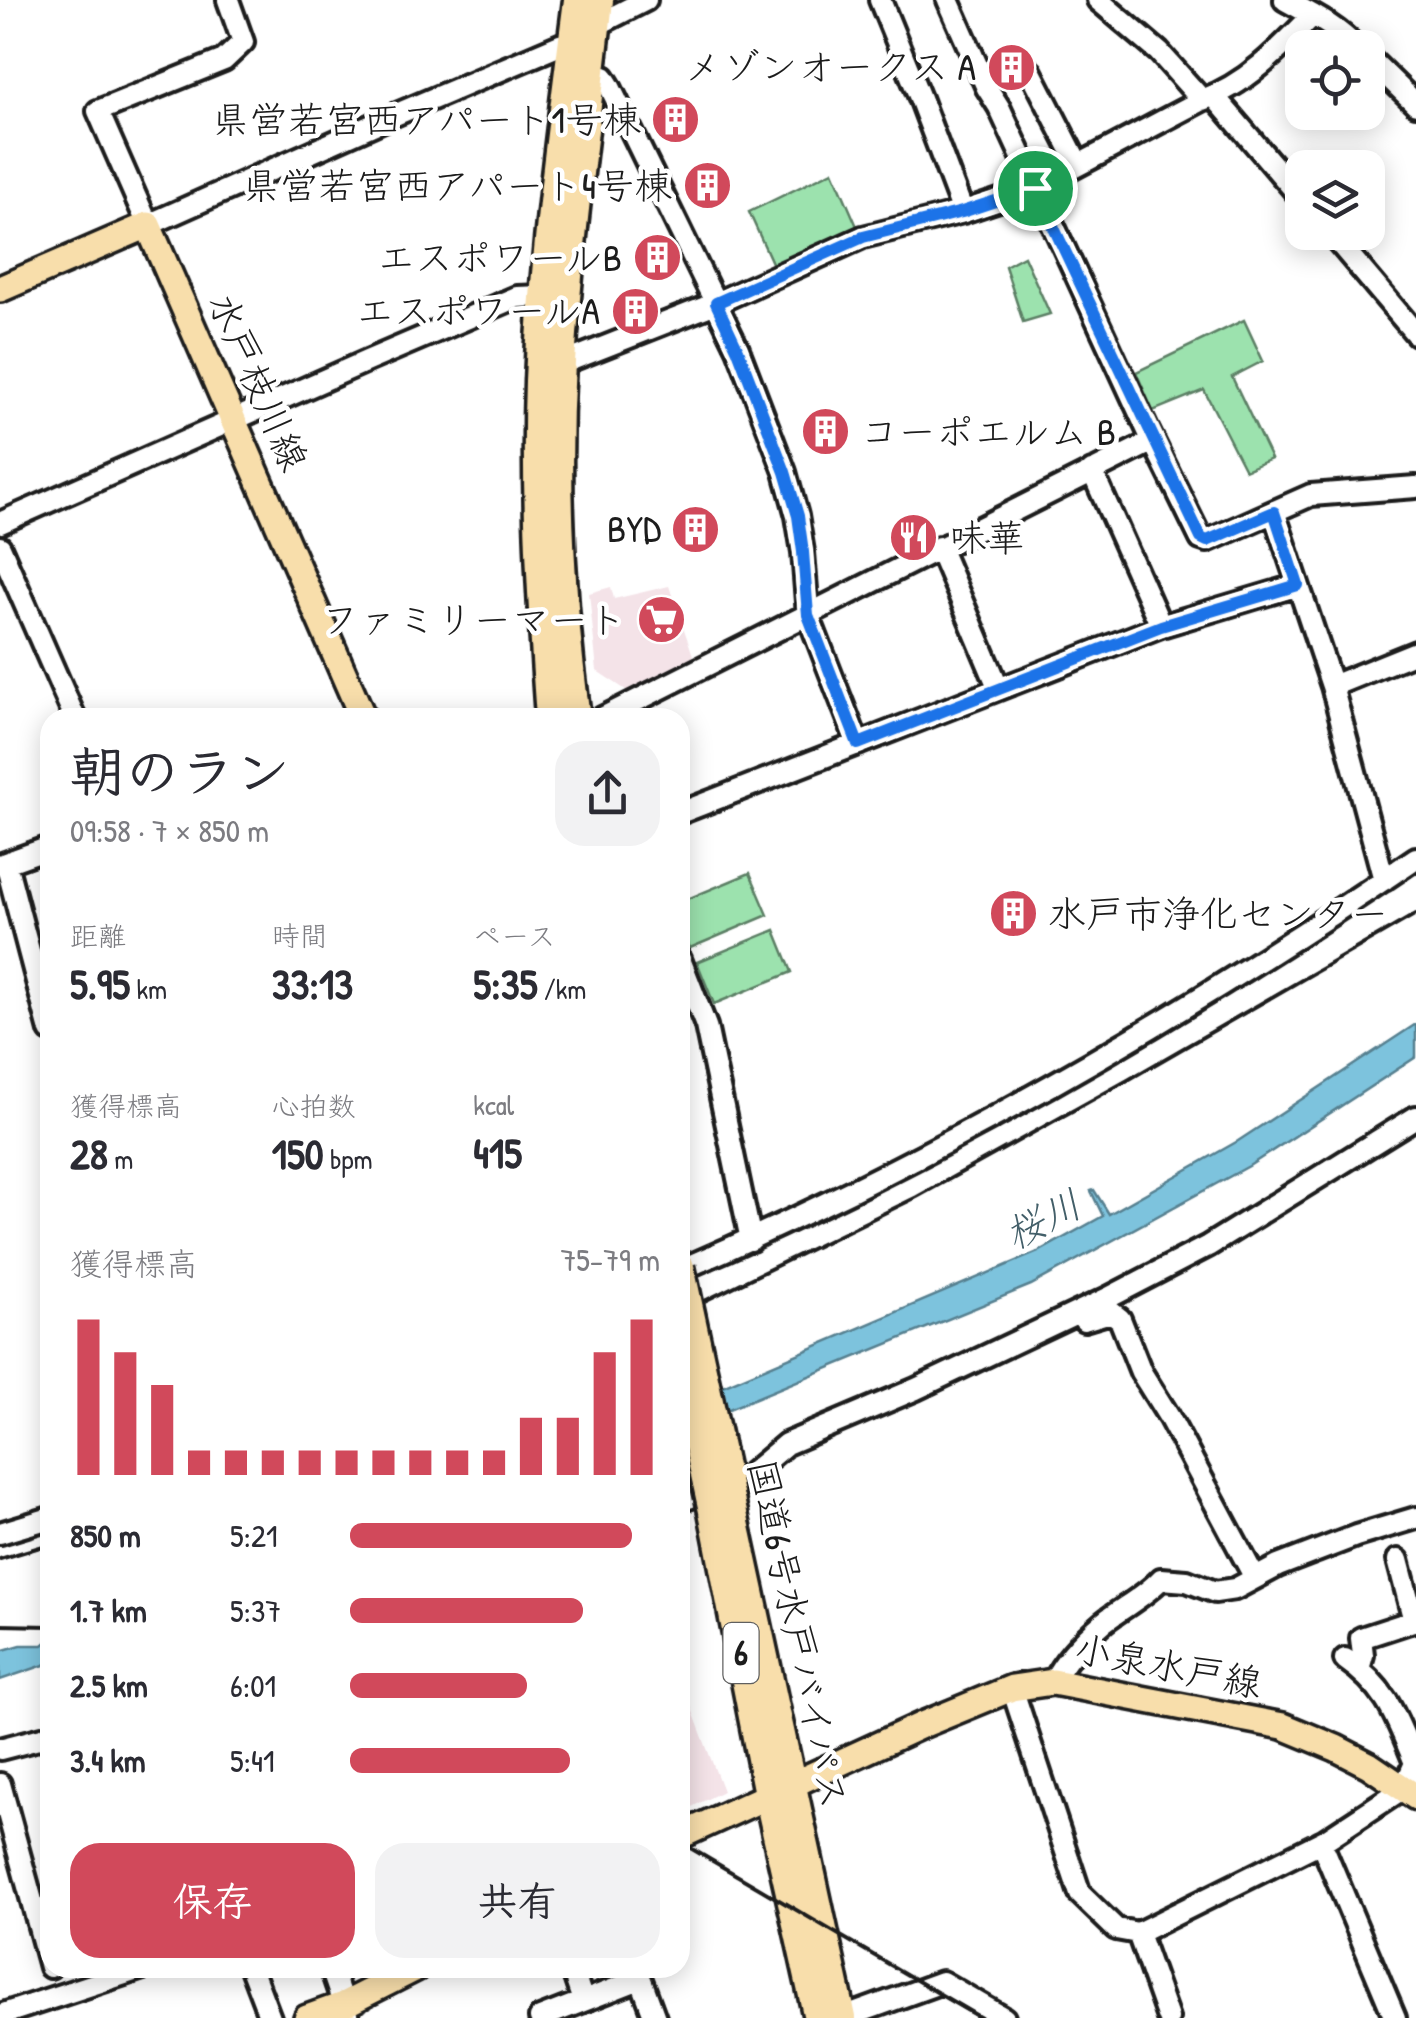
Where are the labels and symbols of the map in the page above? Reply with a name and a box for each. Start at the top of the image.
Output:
place label: メゾンオークス A [683,40,976,92]
building icon: メゾンオークス A [985,41,1037,93]
place label: 県営若宮西アパート1号棟 [211,93,641,145]
building icon: 県営若宮西アパート1号棟 [650,94,702,146]
pin [993,146,1078,231]
place label: 県営若宮西アパート4号棟 [242,159,672,211]
building icon: 県営若宮西アパート4号棟 [681,160,733,212]
place label: エスポワールB [377,231,622,283]
building icon: エスポワールB [631,232,683,284]
street label: 水戸枝川線 [197,284,321,479]
place label: エスポワールA [356,284,600,336]
building icon: エスポワールA [609,285,661,337]
place label: コーポエルム B [860,405,1116,457]
building icon: コーポエルム B [799,406,851,458]
place label: BYD [607,502,661,554]
building icon: BYD [670,503,722,555]
place label: 味華 [949,511,1025,563]
restaurant icon: 味華 [888,512,940,564]
place label: ファミリーマート [321,593,626,645]
supermarket icon: ファミリーマート [635,594,687,646]
place label: 水戸市浄化センター [1048,887,1388,939]
building icon: 水戸市浄化センター [987,888,1039,940]
water label: 桜川 [995,1176,1090,1260]
street label: 国道6号水戸バイパス [739,1455,857,1813]
street label: 小泉水戸線 [1070,1621,1266,1709]
road number: 6 [724,1623,758,1683]

